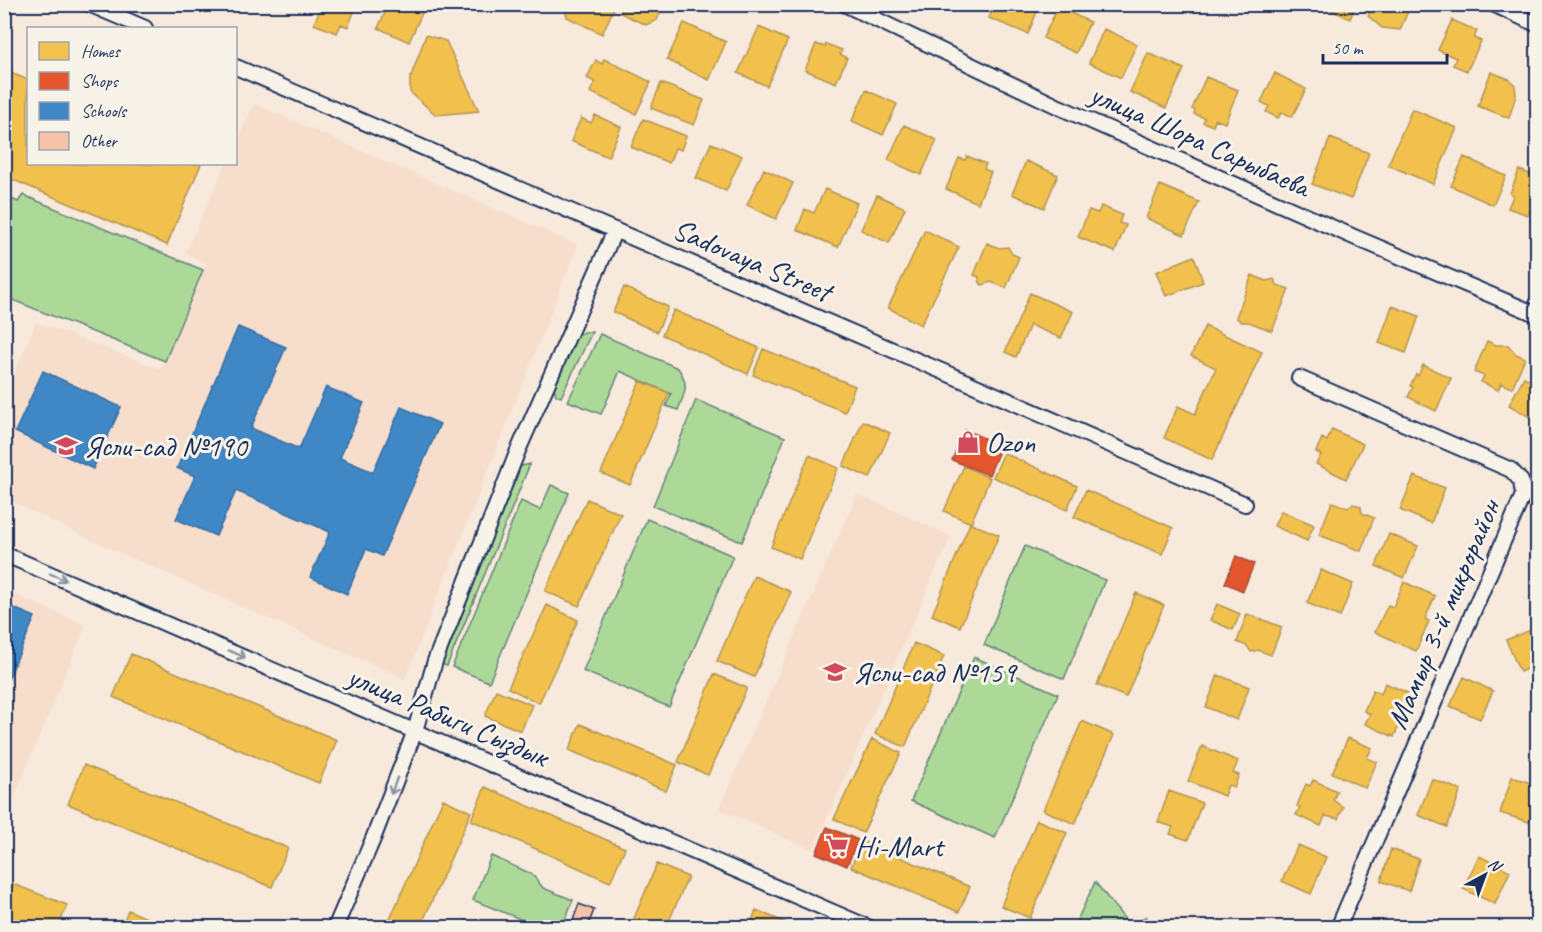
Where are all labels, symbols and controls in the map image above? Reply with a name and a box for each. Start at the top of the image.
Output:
legend [27,27,237,165]
scale bar [1323,27,1448,65]
text: 50 m [1332,37,1365,59]
text: Homes [81,40,121,62]
text: Shops [81,70,120,92]
street label: улица Шора Сарыбаева [1083,74,1318,206]
text: Schools [81,100,128,122]
text: Other [81,130,118,152]
street label: Sadovaya Street [667,210,840,312]
place label: Ozon [986,423,1036,461]
place label: Ясли-сад №190 [84,427,249,465]
shop icon: Ozon [955,429,981,455]
school or university icon: Ясли-сад №190 [53,433,79,459]
street label: Мамыр 3-й микрорайон [1378,492,1509,735]
one-way arrow [49,572,67,583]
one-way arrow [228,649,246,660]
place label: Ясли-сад №159 [853,653,1018,691]
street label: улица Рабиги Сыздык [340,656,557,776]
school or university icon: Ясли-сад №159 [822,659,848,685]
one-way arrow [388,776,399,794]
place label: Hi-Mart [855,827,946,865]
supermarket icon: Hi-Mart [824,833,850,859]
north arrow [1455,845,1515,905]
text: N [1484,854,1507,877]

